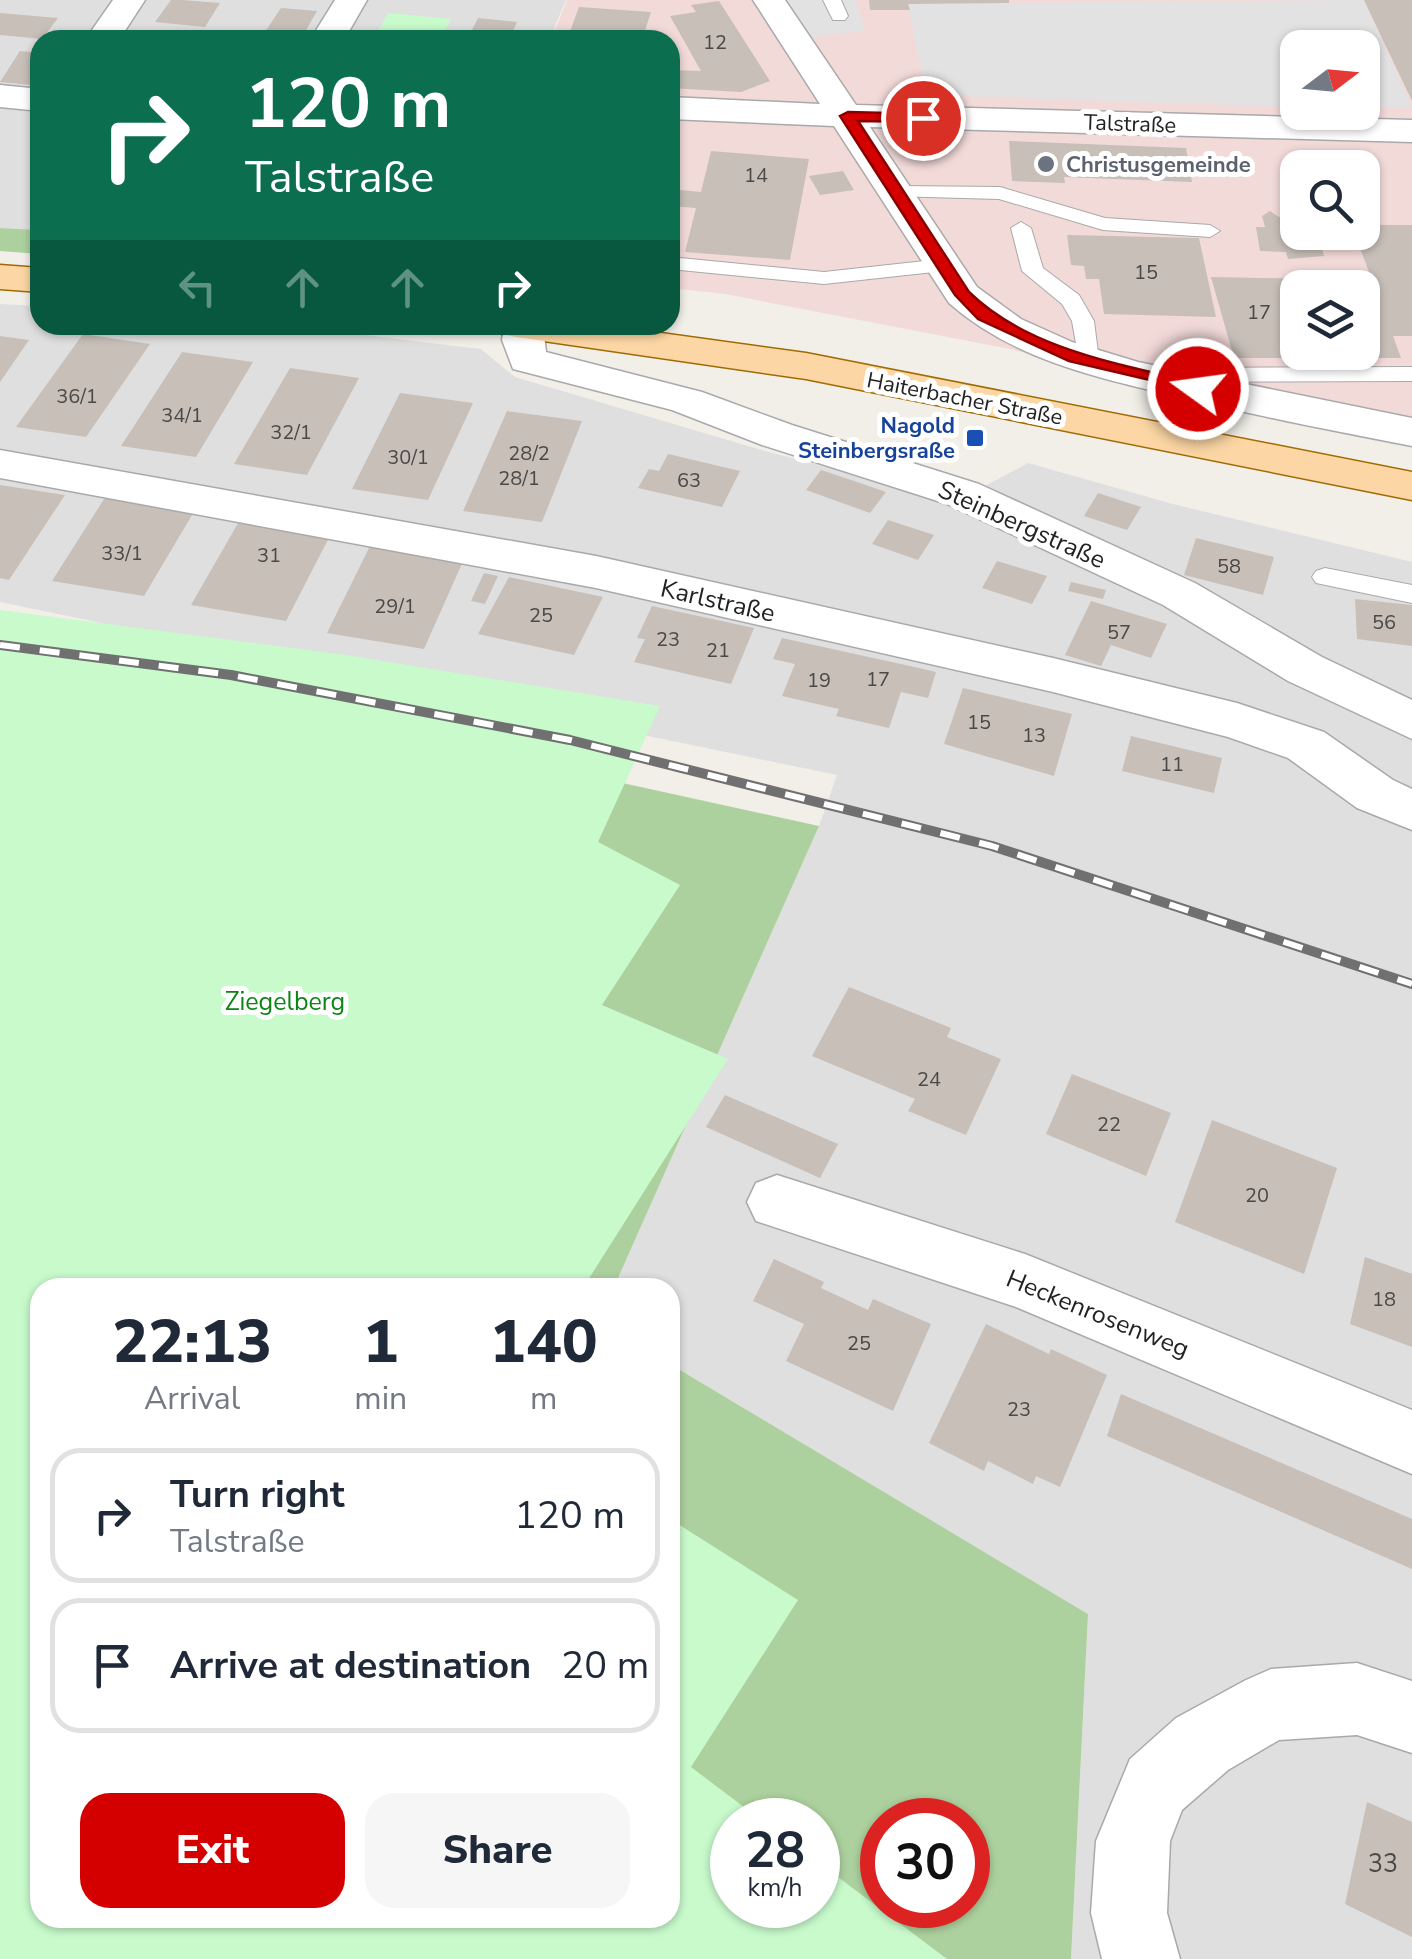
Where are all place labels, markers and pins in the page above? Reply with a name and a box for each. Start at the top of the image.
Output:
pin [881,76,966,161]
place label: Christusgemeinde [1066,150,1251,180]
marker: Christusgemeinde [1035,153,1057,175]
place label: Nagold Steinbergsraße [798,411,955,466]
marker: Nagold Steinbergsraße [964,427,986,449]

